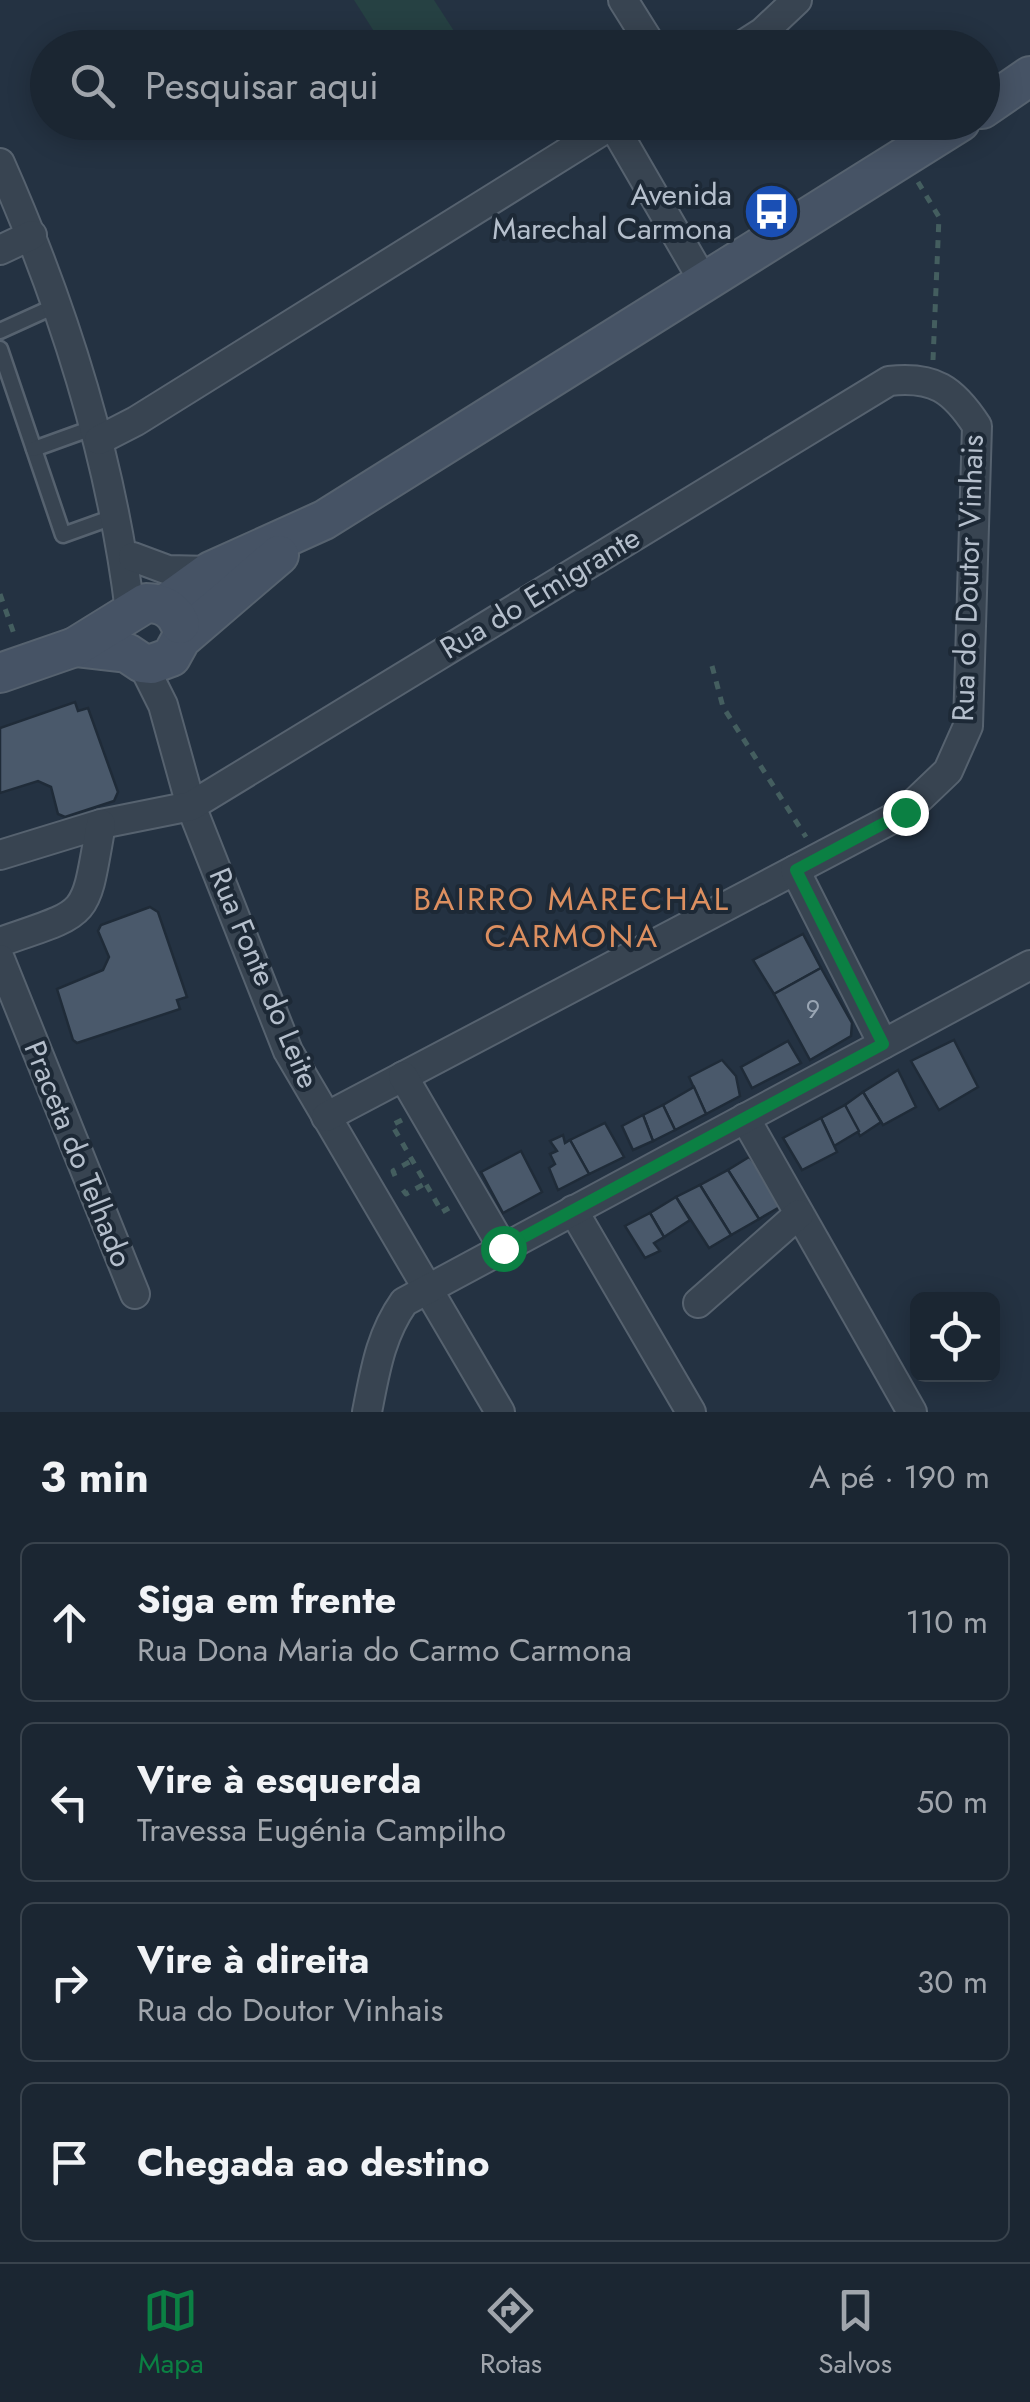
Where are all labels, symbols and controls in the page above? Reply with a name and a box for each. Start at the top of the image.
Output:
search box [30,30,1000,140]
icon: search [65,58,120,113]
text: Pesquisar aqui [145,58,379,113]
place label: Avenida Marechal Carmona [492,173,732,250]
bus stop icon: Avenida Marechal Carmona [741,182,801,242]
street label: Rua do Doutor Vinhais [941,434,994,722]
street label: Rua do Emigrante [432,516,648,669]
route end [883,790,929,836]
street label: Rua Fonte do Leite [199,861,330,1095]
district label: BAIRRO MARECHAL CARMONA [413,876,731,959]
house number: 9 [806,991,820,1027]
street label: Praceta do Telhado [13,1034,143,1273]
route start [481,1226,527,1272]
map controls [910,1292,1000,1382]
button: locate [910,1292,1000,1382]
text: 3 min [40,1447,149,1508]
text: A pé · 190 m [809,1454,990,1500]
text: Siga em frente [137,1572,396,1627]
icon: ahead [42,1595,97,1650]
text: 110 m [905,1599,988,1645]
text: Rua Dona Maria do Carmo Carmona [137,1627,632,1673]
text: Vire à esquerda [137,1752,421,1807]
icon: left [42,1775,97,1830]
text: 50 m [916,1779,988,1825]
text: Travessa Eugénia Campilho [137,1807,506,1853]
text: Vire à direita [137,1932,370,1987]
icon: right [42,1955,97,2010]
text: 30 m [917,1959,988,2005]
text: Rua do Doutor Vinhais [137,1987,443,2033]
icon: arrive [42,2135,97,2190]
text: Chegada ao destino [137,2135,490,2190]
tab: Mapa [138,2283,204,2384]
tab: Rotas [480,2283,542,2384]
tab: Salvos [818,2283,892,2384]

